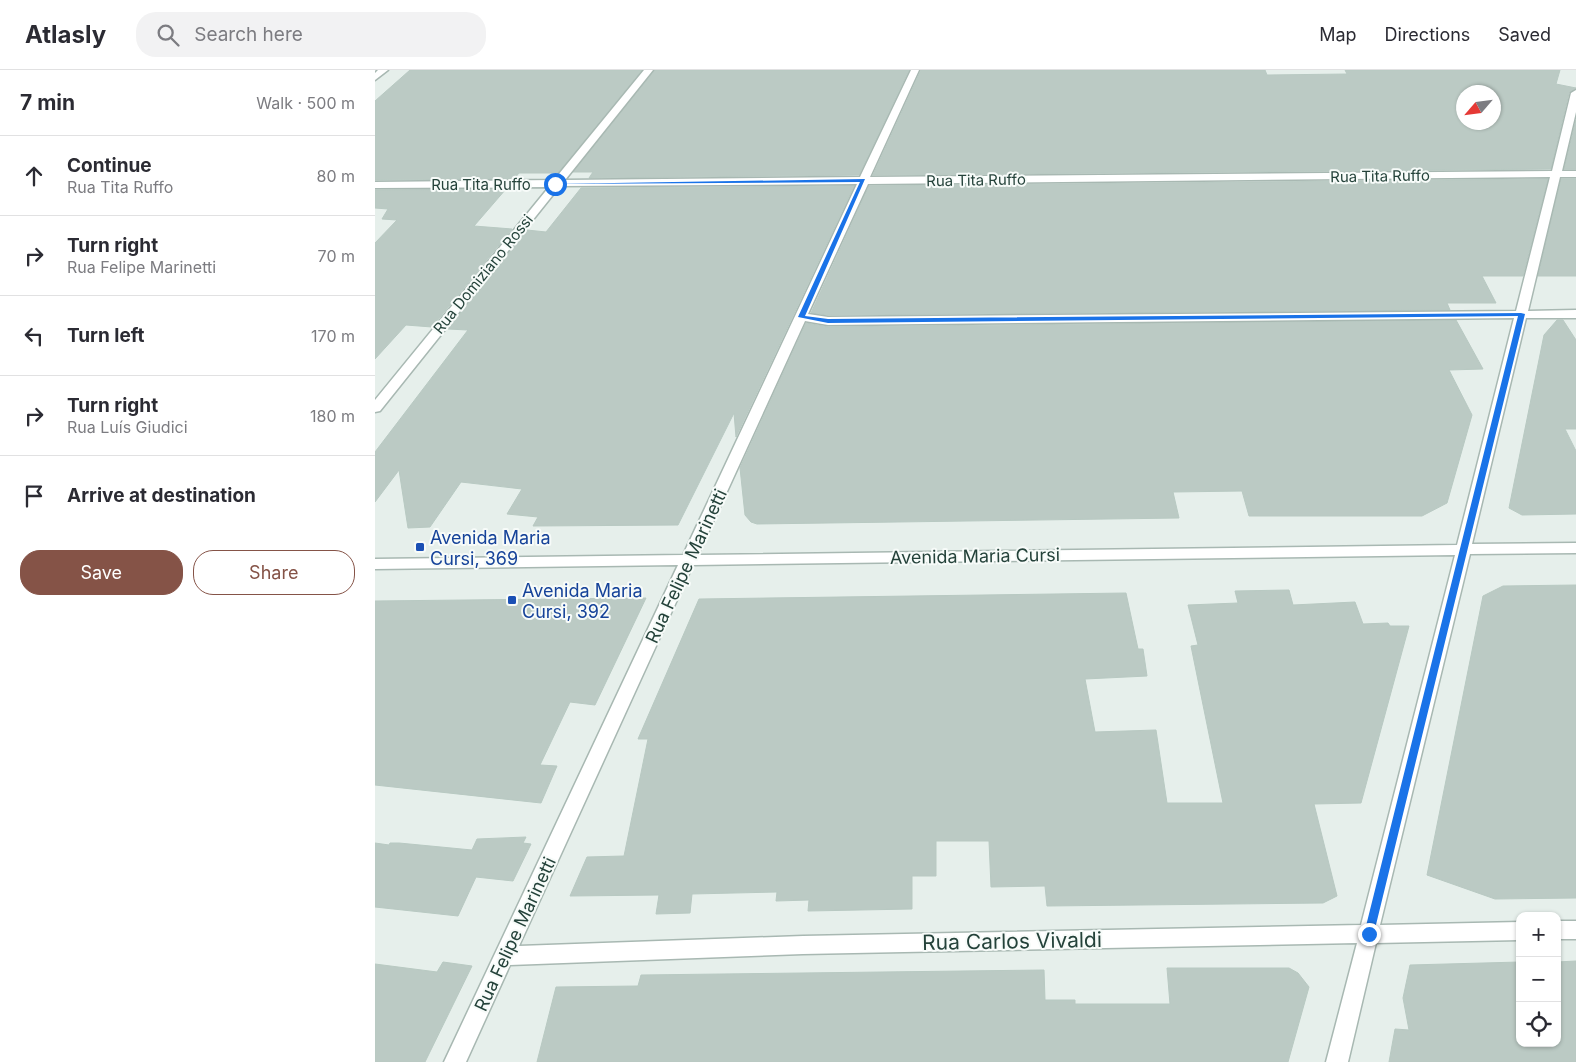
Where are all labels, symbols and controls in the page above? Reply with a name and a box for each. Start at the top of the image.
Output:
search box [136,12,486,57]
text: Atlasly [25,20,106,49]
icon: search [154,21,182,49]
text: Search here [194,23,303,46]
text: Map [1319,24,1357,45]
text: Directions [1385,24,1470,45]
text: Saved [1498,24,1551,45]
north arrow [1456,85,1501,130]
text: 7 min [20,90,75,115]
text: Walk · 500 m [256,93,355,113]
text: Continue [67,154,152,177]
icon: ahead [20,162,48,190]
text: 80 m [316,166,355,186]
street label: Rua Tita Ruffo [1330,166,1430,186]
street label: Rua Tita Ruffo [926,170,1026,190]
route start [544,173,567,196]
street label: Rua Tita Ruffo [431,175,531,194]
text: Rua Tita Ruffo [67,177,173,197]
street label: Rua Domiziano Rossi [429,210,537,338]
text: Turn right [67,234,158,257]
icon: right [20,242,48,270]
text: 70 m [318,246,355,266]
text: Rua Felipe Marinetti [67,257,216,277]
icon: left [20,322,48,350]
text: Turn left [67,324,145,347]
text: 170 m [311,326,355,346]
text: Turn right [67,394,158,417]
icon: right [20,402,48,430]
text: 180 m [310,406,355,426]
text: Rua Luís Giudici [67,417,188,437]
icon: arrive [20,482,48,510]
text: Arrive at destination [67,484,256,507]
street label: Rua Felipe Marinetti [641,486,731,646]
place label: Avenida Maria Cursi, 369 [430,527,551,569]
marker: Avenida Maria Cursi, 369 [414,541,426,553]
street label: Avenida Maria Cursi [890,544,1060,568]
button: Save [20,550,183,595]
button: Share [193,550,355,595]
place label: Avenida Maria Cursi, 392 [522,580,643,622]
marker: Avenida Maria Cursi, 392 [506,594,518,606]
street label: Rua Felipe Marinetti [470,854,560,1014]
map controls [1516,912,1561,1047]
button: + [1516,912,1561,957]
route end [1358,923,1381,946]
street label: Rua Carlos Vivaldi [922,927,1102,955]
button: − [1516,957,1561,1002]
button: locate [1516,1002,1561,1047]

